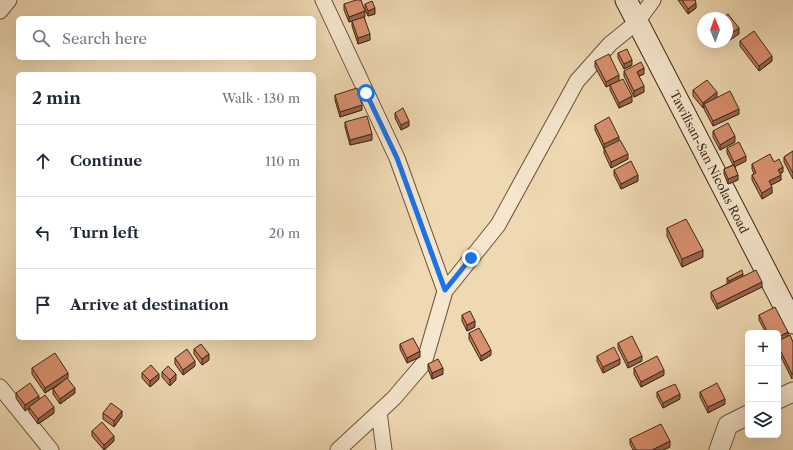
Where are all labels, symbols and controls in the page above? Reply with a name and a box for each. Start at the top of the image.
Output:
north arrow [697,12,733,48]
search box [16,16,316,60]
icon: search [30,27,52,49]
text: Search here [62,29,147,48]
route start [357,84,375,102]
text: 2 min [32,88,81,108]
street label: Tawilisan-San Nicolas Road [667,88,752,236]
text: Walk · 130 m [222,90,300,106]
icon: ahead [32,150,54,172]
text: Continue [70,151,142,170]
text: 110 m [265,153,300,169]
icon: left [32,222,54,244]
text: Turn left [70,223,139,242]
text: 20 m [269,225,300,241]
route end [462,249,480,267]
icon: arrive [32,294,54,316]
text: Arrive at destination [70,295,229,314]
map controls [745,330,781,438]
button: + [745,330,781,366]
button: − [745,366,781,402]
button: layers [745,402,781,438]

